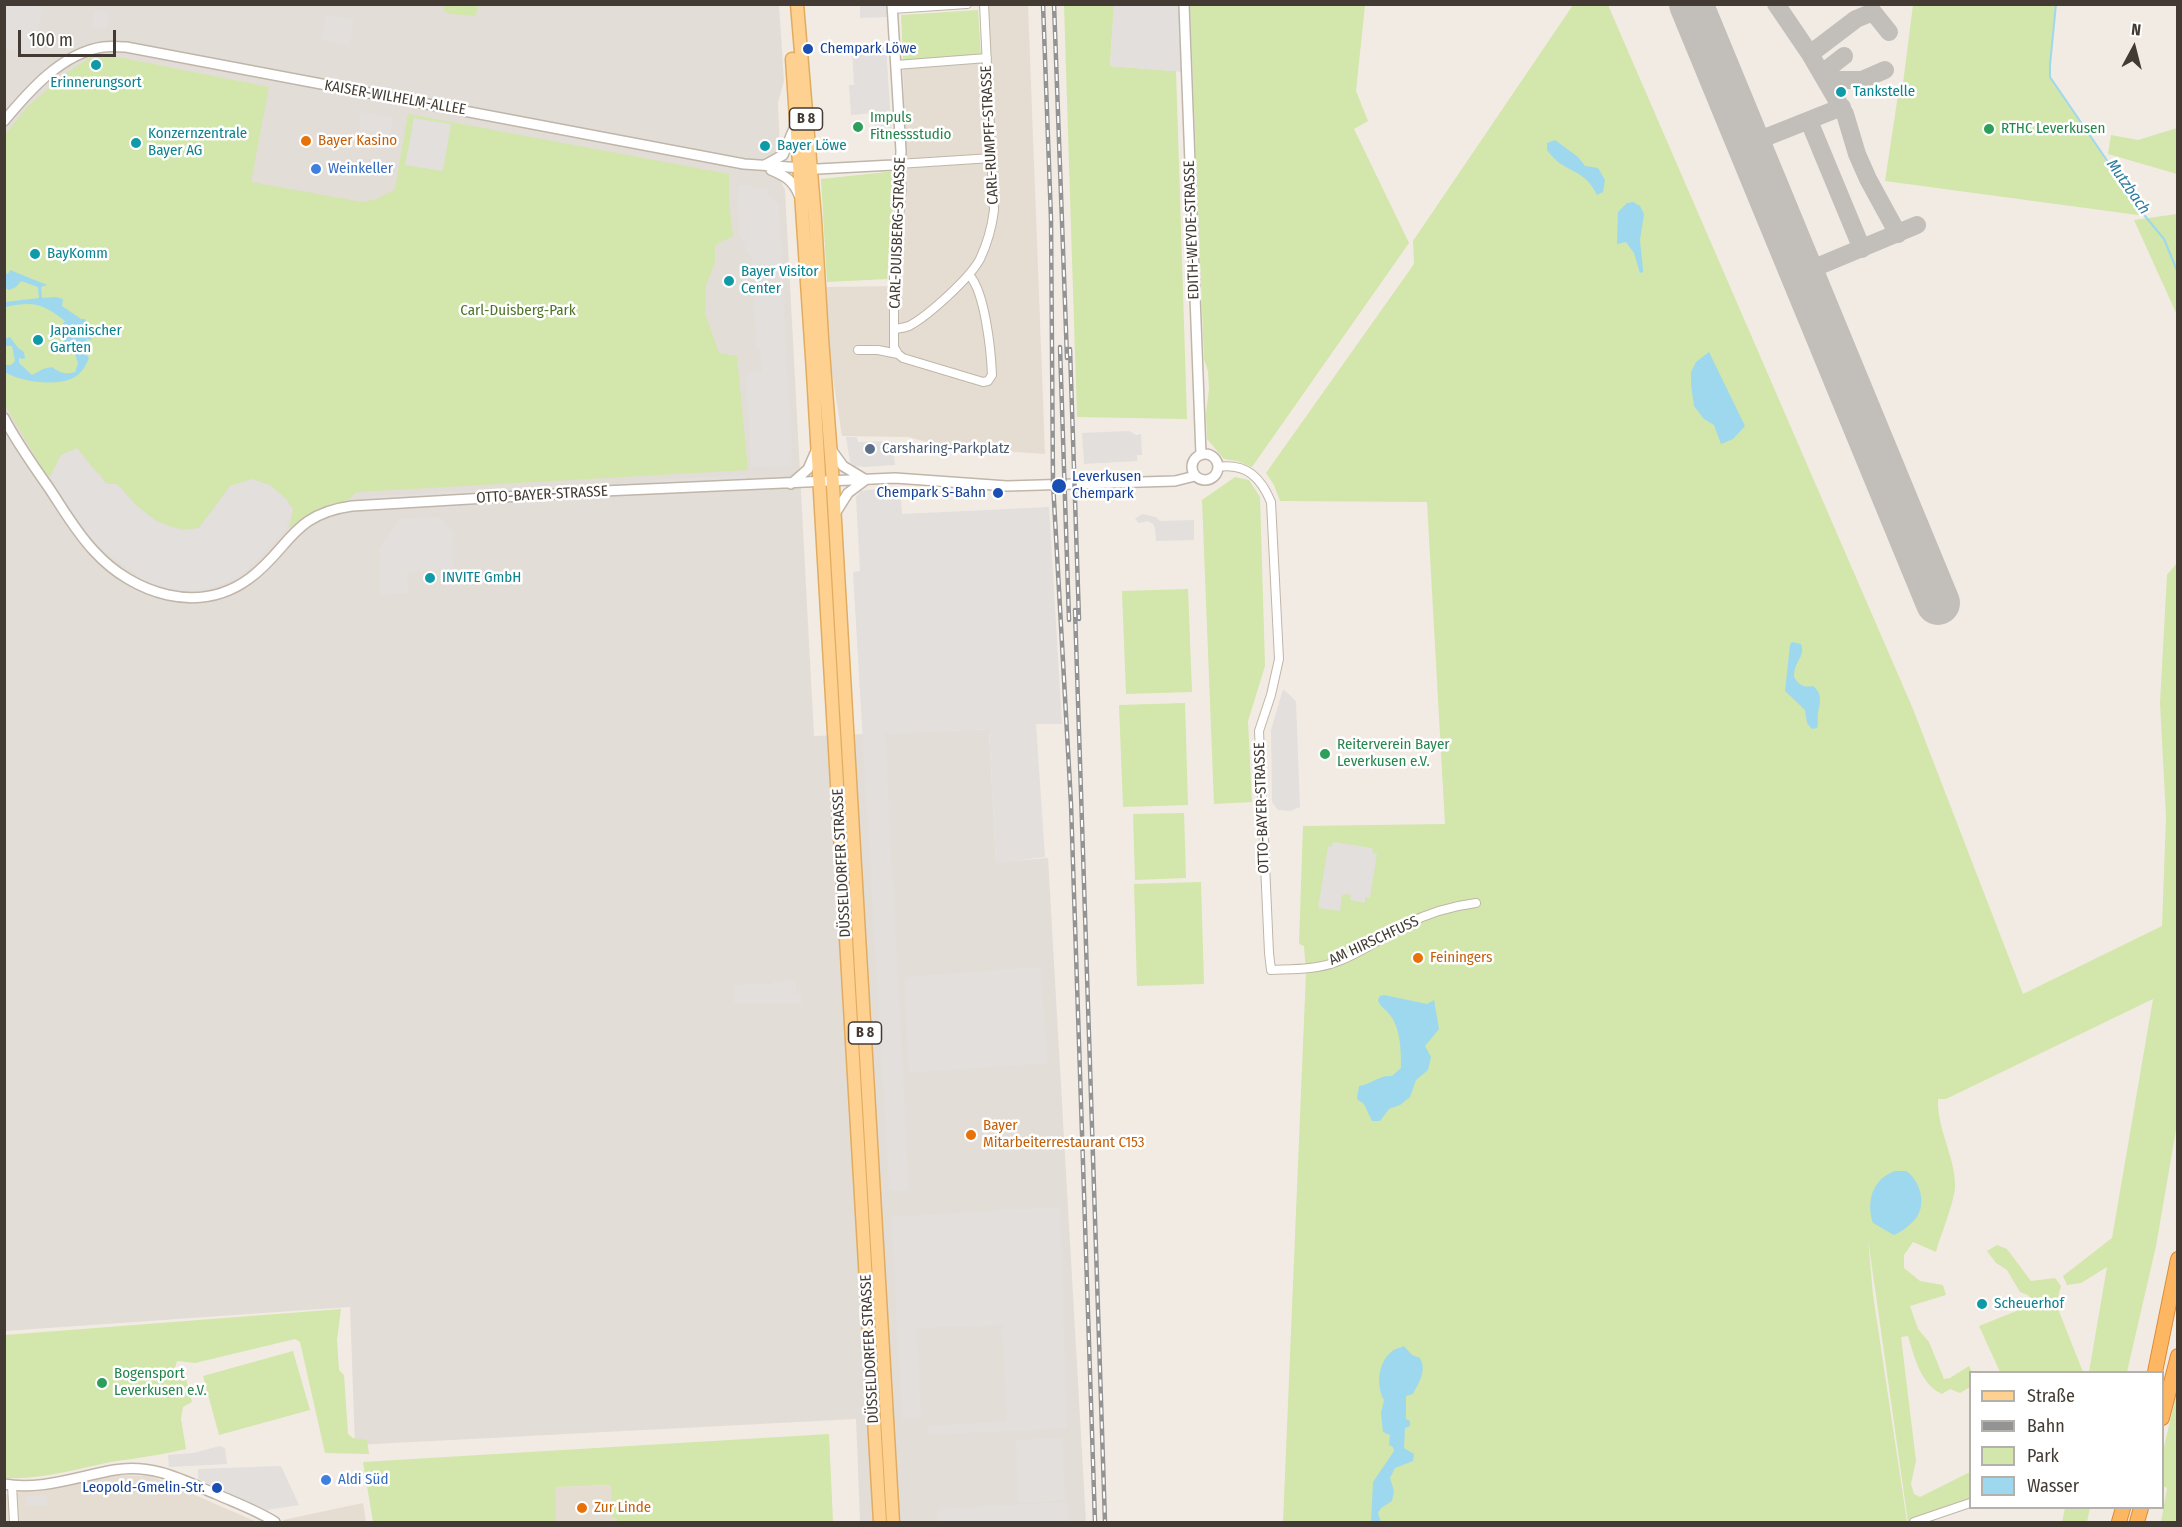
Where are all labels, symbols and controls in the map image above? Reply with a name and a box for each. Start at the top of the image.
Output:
scale bar [21,18,118,56]
north arrow [2104,18,2164,78]
text: N [2130,20,2142,40]
text: 100 m [29,29,73,51]
place label: Chempark Löwe [820,40,917,58]
marker: Chempark Löwe [801,42,815,56]
marker: Erinnerungsort [89,58,103,72]
street label: CARL-RUMPFF-STRASSE [977,65,1003,205]
place label: Erinnerungsort [50,74,142,92]
street label: KAISER-WILHELM-ALLEE [323,77,467,119]
place label: Tankstelle [1853,83,1915,101]
marker: Tankstelle [1834,85,1848,99]
road number: B 8 [790,108,822,130]
place label: Impuls Fitnessstudio [870,109,951,144]
marker: Impuls Fitnessstudio [851,120,865,134]
place label: RTHC Leverkusen [2001,120,2105,138]
marker: RTHC Leverkusen [1982,122,1996,136]
place label: Konzernzentrale Bayer AG [148,125,247,160]
place label: Bayer Kasino [318,132,397,150]
marker: Bayer Kasino [299,134,313,148]
marker: Konzernzentrale Bayer AG [129,136,143,150]
place label: Bayer Löwe [777,137,847,155]
marker: Bayer Löwe [758,139,772,153]
water label: Mutzbach [2102,156,2154,218]
street label: CARL-DUISBERG-STRASSE [886,157,910,309]
place label: Weinkeller [328,160,393,178]
street label: EDITH-WEYDE-STRASSE [1181,160,1203,300]
marker: Weinkeller [309,162,323,176]
place label: BayKomm [47,245,108,263]
marker: BayKomm [28,247,42,261]
place label: Bayer Visitor Center [741,263,819,298]
marker: Bayer Visitor Center [722,274,736,288]
park label: Carl-Duisberg-Park [460,302,576,320]
place label: Japanischer Garten [50,322,122,357]
marker: Japanischer Garten [31,333,45,347]
place label: Carsharing-Parkplatz [882,440,1010,458]
marker: Carsharing-Parkplatz [863,442,877,456]
place label: Leverkusen Chempark [1072,468,1141,503]
marker: Leverkusen Chempark [1050,477,1068,495]
street label: OTTO-BAYER-STRASSE [476,483,608,507]
place label: Chempark S-Bahn [876,484,986,502]
marker: Chempark S-Bahn [991,486,1005,500]
place label: INVITE GmbH [442,569,521,587]
marker: INVITE GmbH [423,571,437,585]
place label: Reiterverein Bayer Leverkusen e.V. [1337,736,1450,771]
street label: OTTO-BAYER-STRASSE [1251,742,1273,874]
marker: Reiterverein Bayer Leverkusen e.V. [1318,747,1332,761]
street label: DÜSSELDORFER STRASSE [829,788,855,938]
street label: AM HIRSCHFUSS [1326,912,1422,970]
place label: Feiningers [1430,949,1492,967]
marker: Feiningers [1411,951,1425,965]
road number: B 8 [848,1022,882,1044]
place label: Bayer Mitarbeiterrestaurant C153 [983,1117,1145,1152]
marker: Bayer Mitarbeiterrestaurant C153 [964,1128,978,1142]
street label: DÜSSELDORFER STRASSE [857,1274,883,1424]
place label: Scheuerhof [1994,1295,2064,1313]
marker: Scheuerhof [1975,1297,1989,1311]
place label: Bogensport Leverkusen e.V. [114,1365,207,1400]
legend [1969,1371,2164,1509]
marker: Bogensport Leverkusen e.V. [95,1376,109,1390]
text: Straße [2027,1385,2075,1407]
text: Bahn [2027,1415,2065,1437]
text: Park [2027,1445,2059,1467]
place label: Aldi Süd [338,1471,388,1489]
marker: Aldi Süd [319,1473,333,1487]
text: Wasser [2027,1475,2079,1497]
place label: Leopold-Gmelin-Str. [82,1479,205,1497]
marker: Leopold-Gmelin-Str. [210,1481,224,1495]
place label: Zur Linde [594,1499,651,1517]
marker: Zur Linde [575,1501,589,1515]

